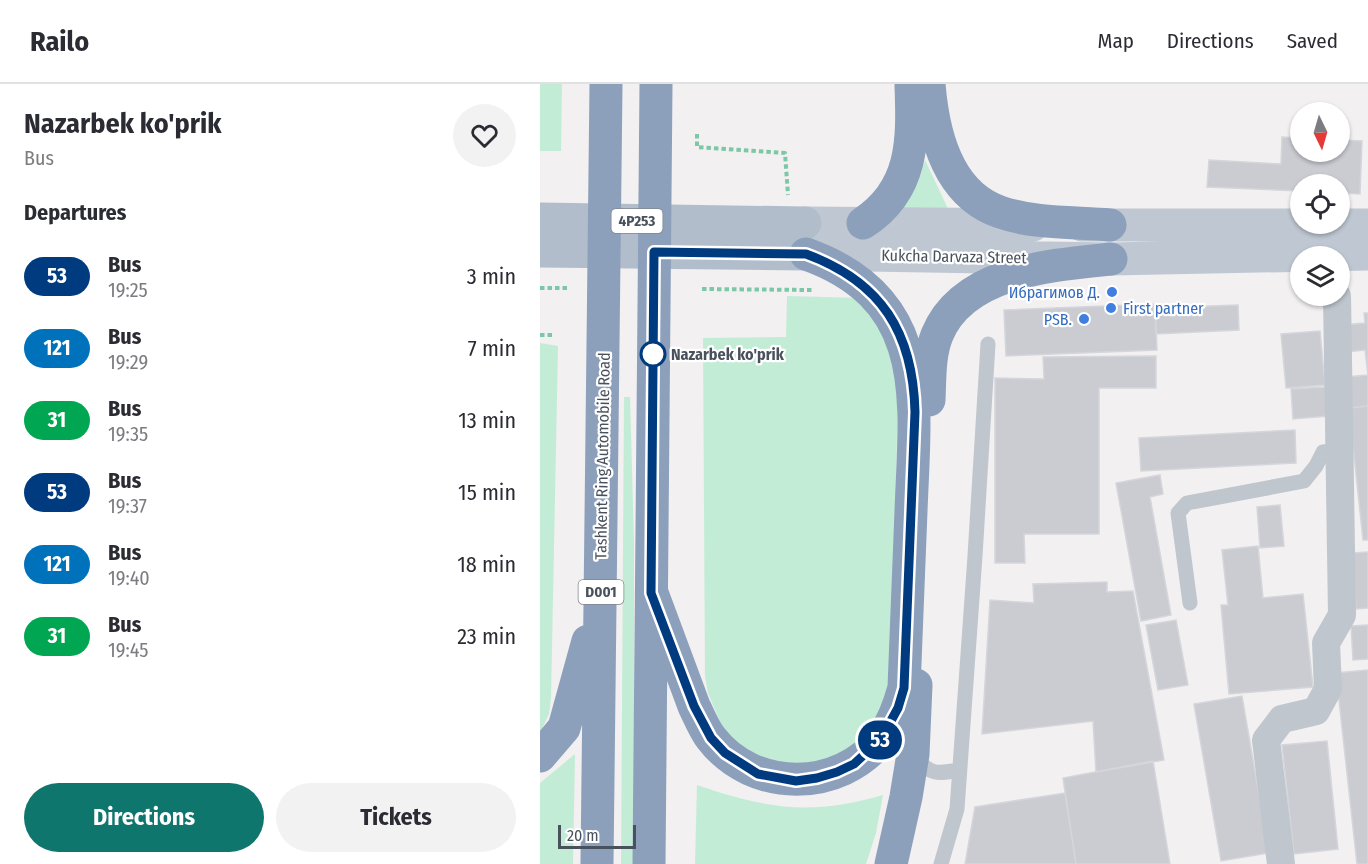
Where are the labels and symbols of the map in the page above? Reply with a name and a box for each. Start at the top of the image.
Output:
north arrow [1290,102,1350,162]
road number: 4Р253 [612,209,662,233]
street label: Kukcha Darvaza Street [881,246,1028,267]
place label: Ибрагимов Д. [1009,283,1100,302]
marker: Ибрагимов Д. [1105,285,1119,299]
place label: First partner [1123,299,1204,318]
marker: First partner [1104,301,1118,315]
place label: PSB. [1044,310,1072,329]
marker: PSB. [1077,312,1091,326]
marker: Nazarbek ko'prik [640,341,666,367]
place label: Nazarbek ko'prik [671,345,785,364]
street label: Tashkent Ring Automobile Road [591,352,614,560]
road number: D001 [578,580,624,604]
line badge: 53 [853,720,907,760]
scale bar [558,822,636,850]

